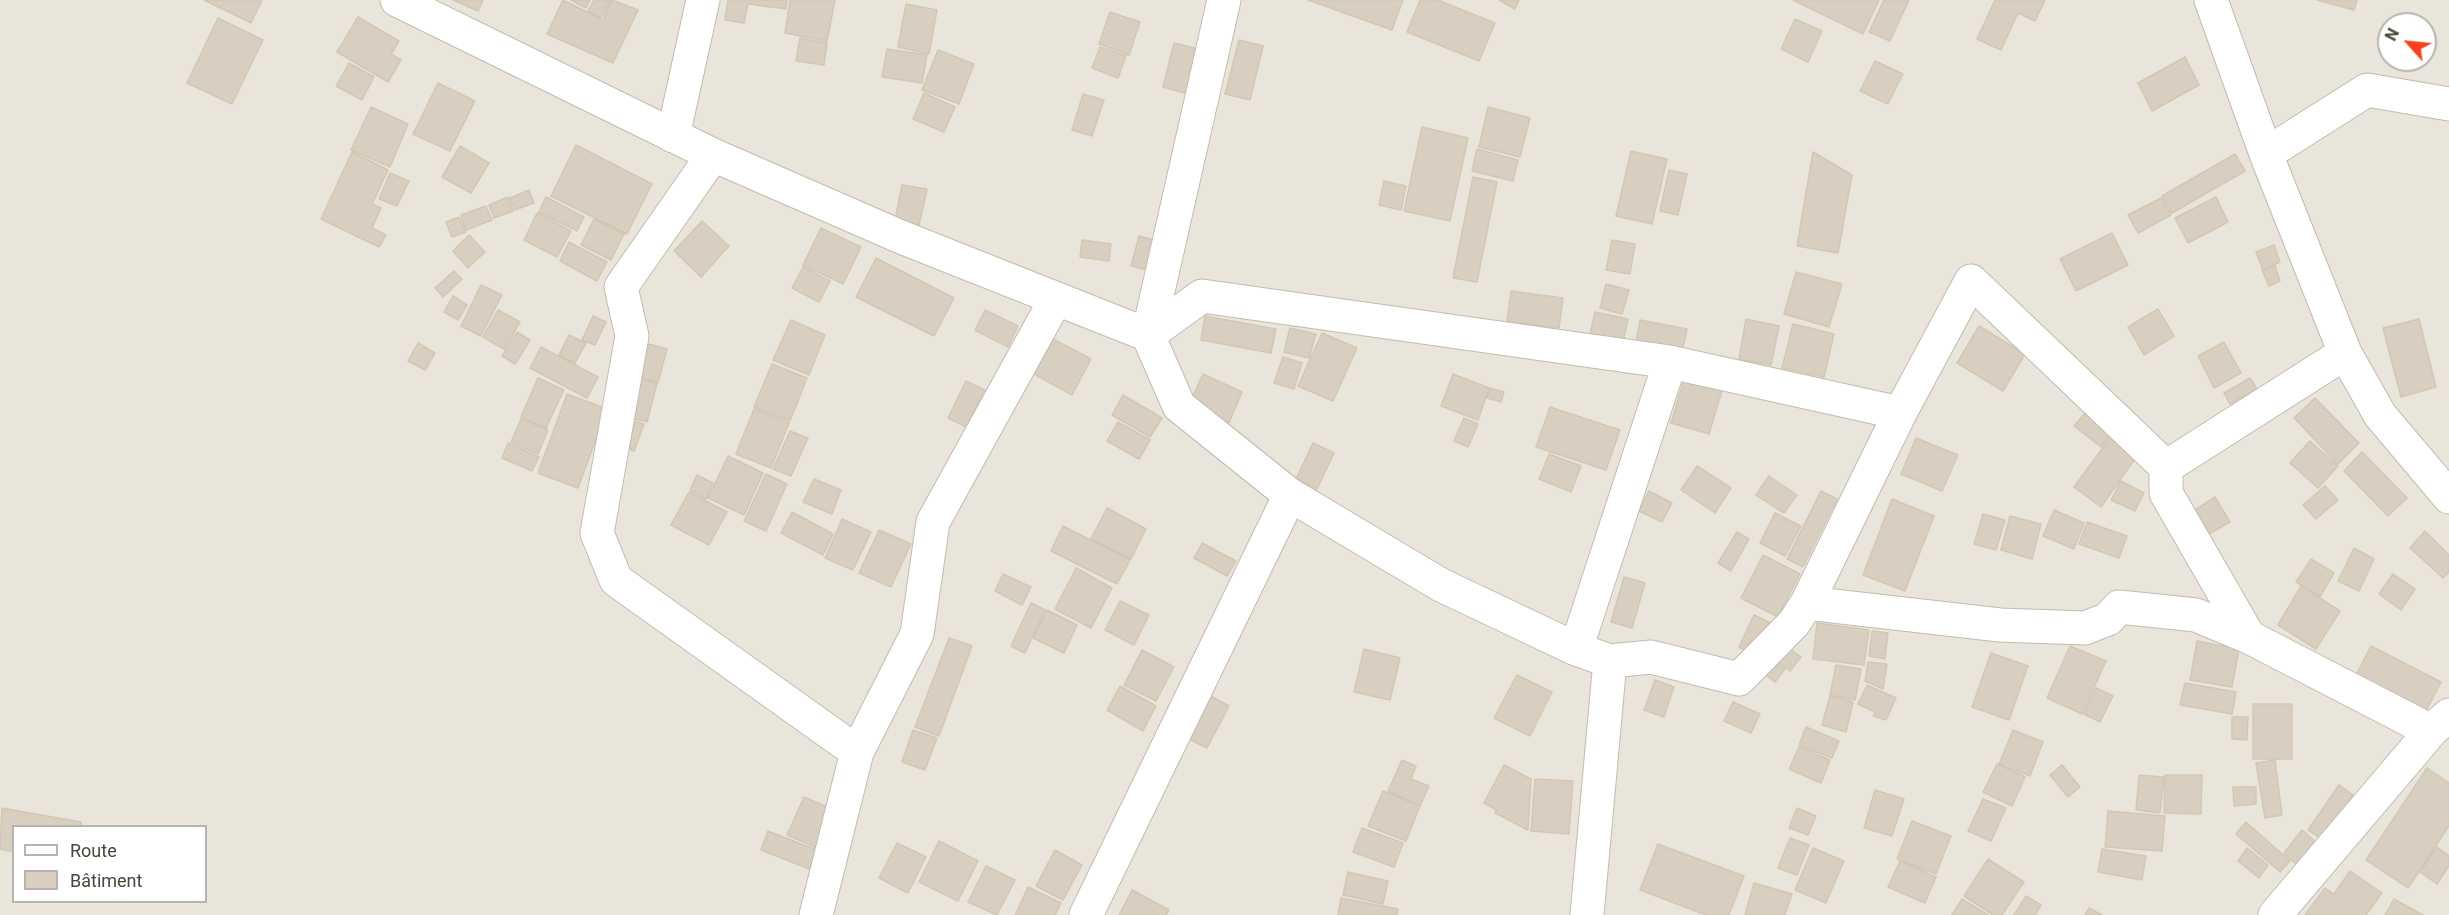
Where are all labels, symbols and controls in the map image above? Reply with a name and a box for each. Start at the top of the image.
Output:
north arrow [2377,12,2437,72]
text: N [2381,25,2403,44]
legend [12,825,207,903]
text: Route [70,840,117,861]
text: Bâtiment [70,870,142,891]

